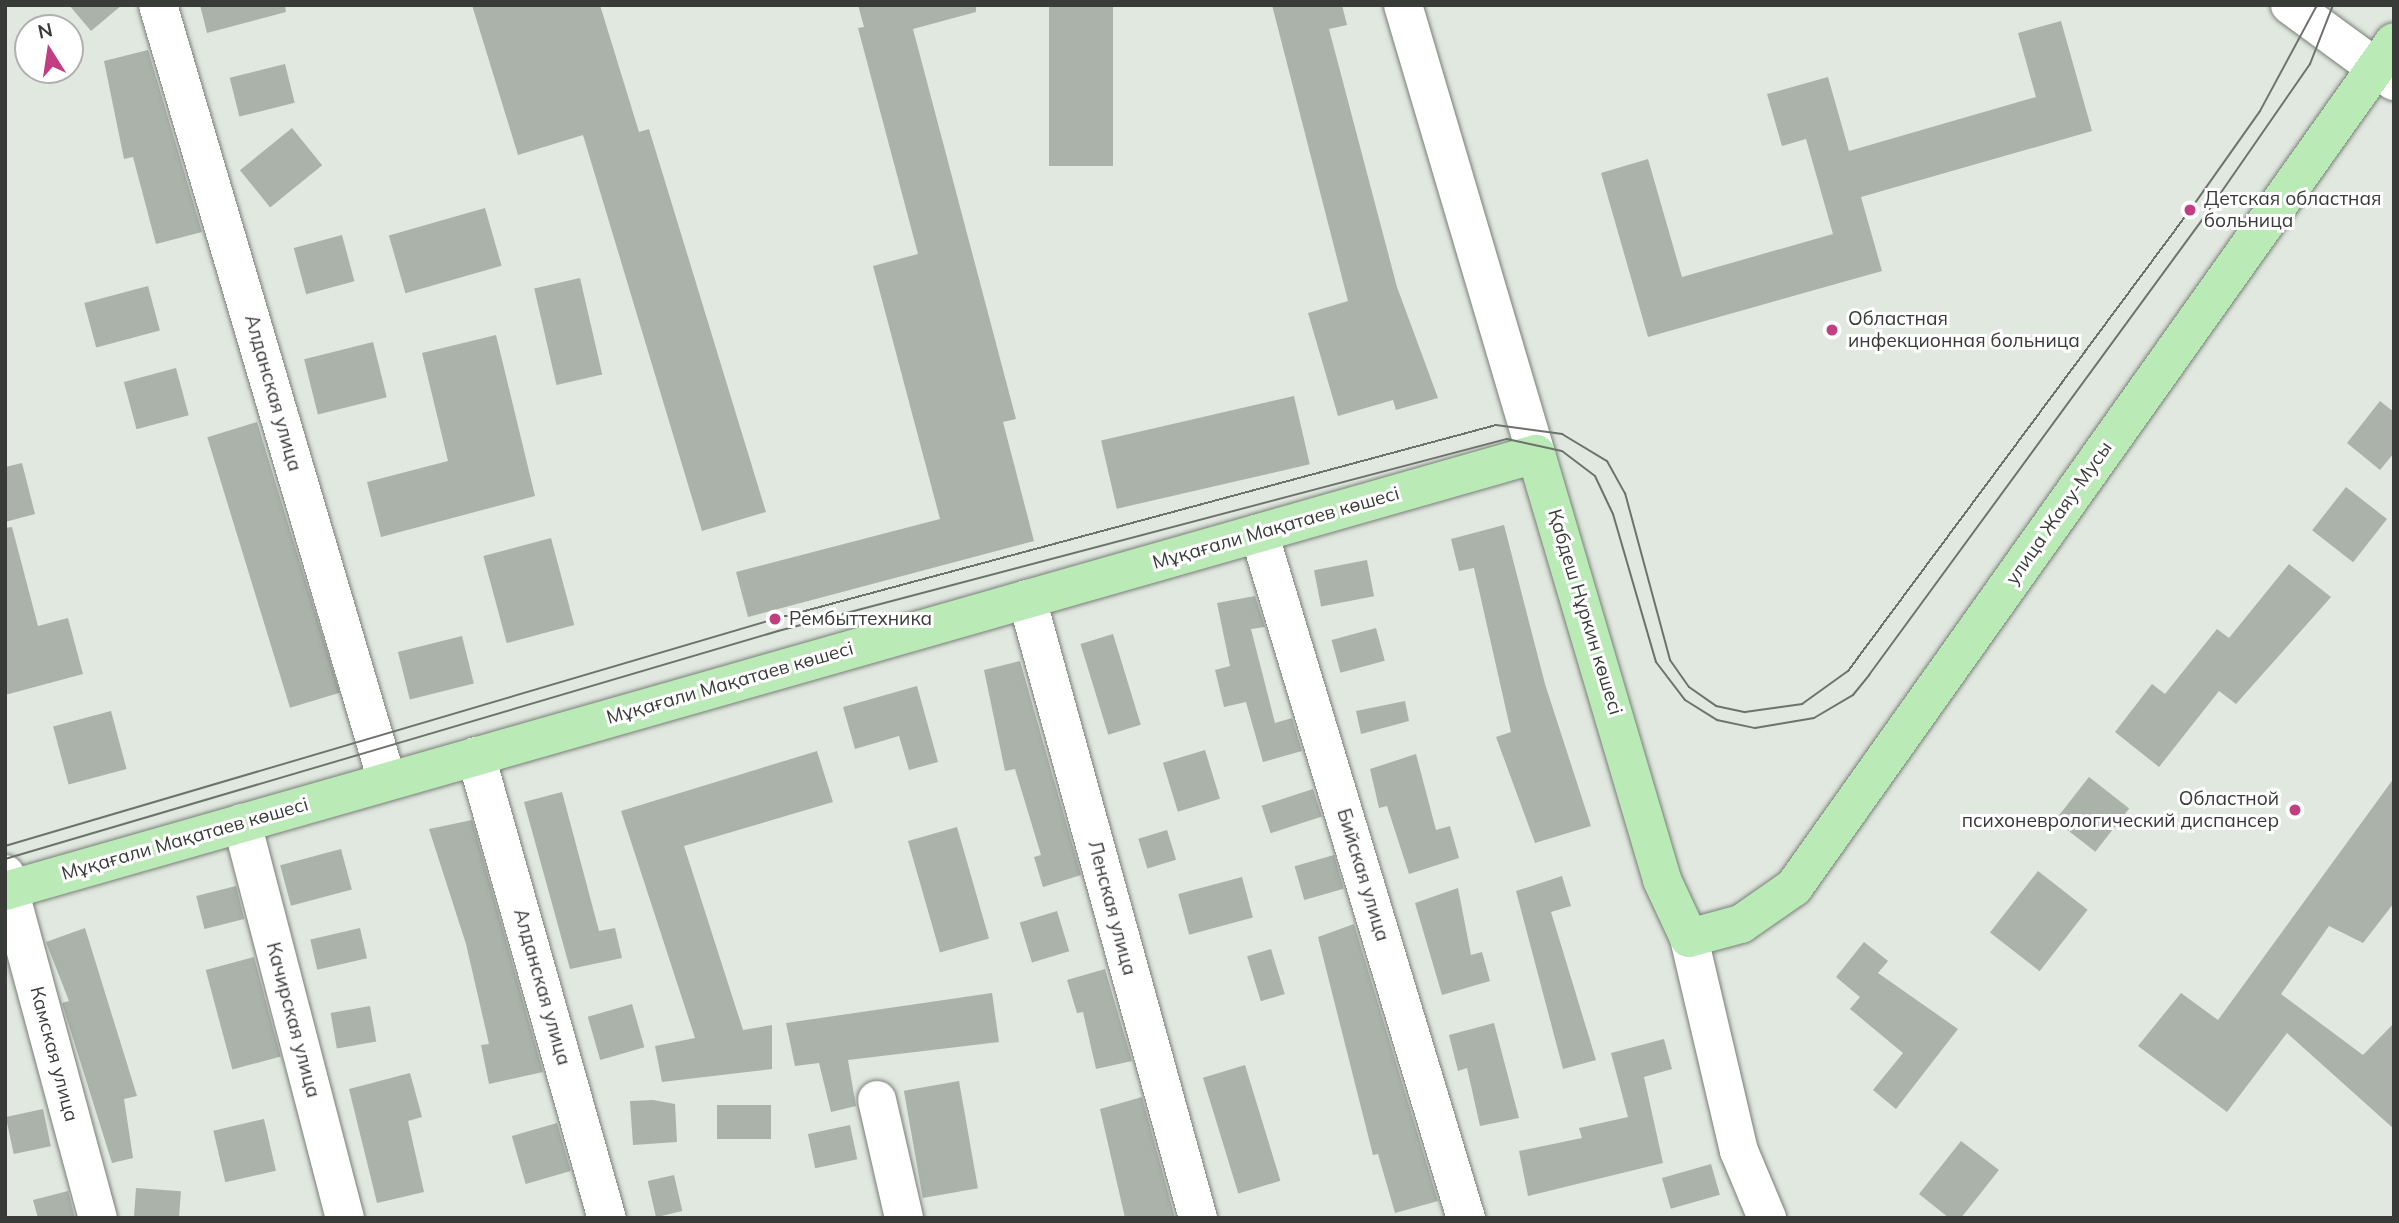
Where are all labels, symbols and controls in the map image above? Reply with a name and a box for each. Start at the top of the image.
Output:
north arrow [14,14,84,84]
text: N [36,17,55,44]
place label: Детская областная больница [2204,188,2381,232]
marker: Детская областная больница [2182,202,2198,218]
place label: Областная инфекционная больница [1848,308,2080,352]
street label: Алданская улица [240,312,306,474]
marker: Областная инфекционная больница [1822,320,1842,340]
street label: улица Жаяу-Мусы [2001,437,2117,589]
street label: Мұқағали Мақатаев көшесі [1150,482,1402,574]
street label: Қабдеш Нұркин көшесі [1543,506,1627,718]
place label: Рембыттехника [789,608,932,630]
marker: Рембыттехника [767,611,783,627]
street label: Мұқағали Мақатаев көшесі [604,637,856,729]
place label: Областной психоневрологический диспансер [1962,788,2279,832]
street label: Мұқағали Мақатаев көшесі [59,793,311,885]
marker: Областной психоневрологический диспансер [2285,800,2305,820]
street label: Бийская улица [1332,806,1394,944]
street label: Ленская улица [1083,838,1141,978]
street label: Алданская улица [509,906,575,1068]
street label: Качирская улица [261,940,325,1100]
street label: Камская улица [25,984,83,1124]

